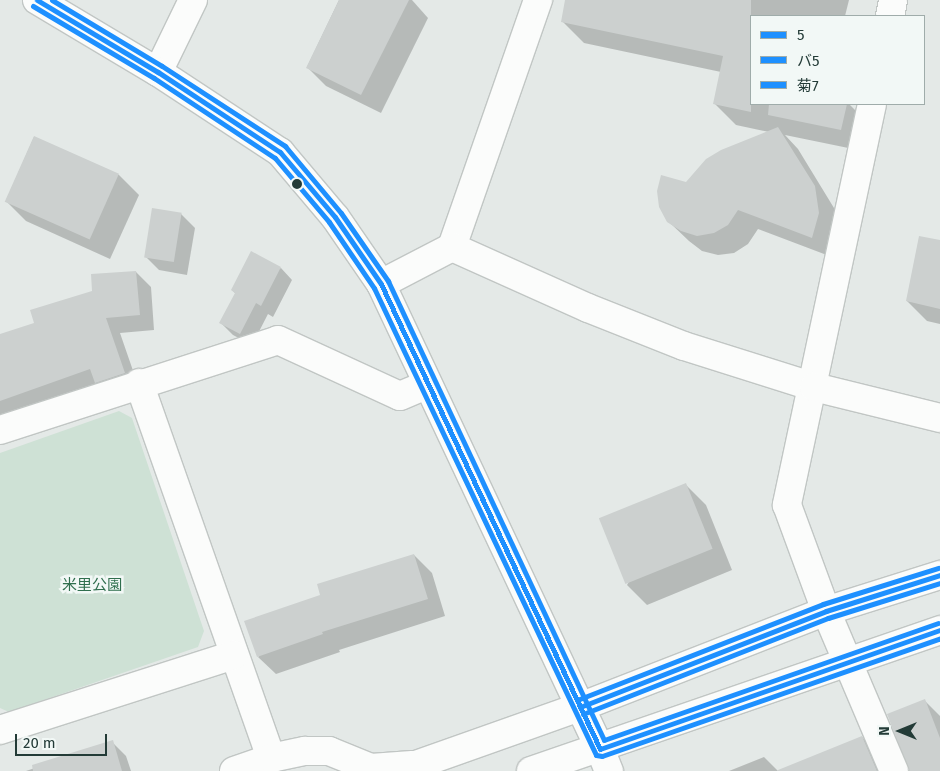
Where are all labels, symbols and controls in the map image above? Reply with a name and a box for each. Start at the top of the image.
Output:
legend [750,15,925,105]
text: 5 [797,26,805,44]
text: バ5 [797,52,820,70]
text: 菊7 [797,77,819,95]
unlabelled marker [292,179,302,189]
park label: 米里公園 [62,577,122,595]
north arrow [875,706,925,756]
scale bar [18,724,110,756]
text: N [876,726,893,736]
text: 20 m [23,734,56,752]

